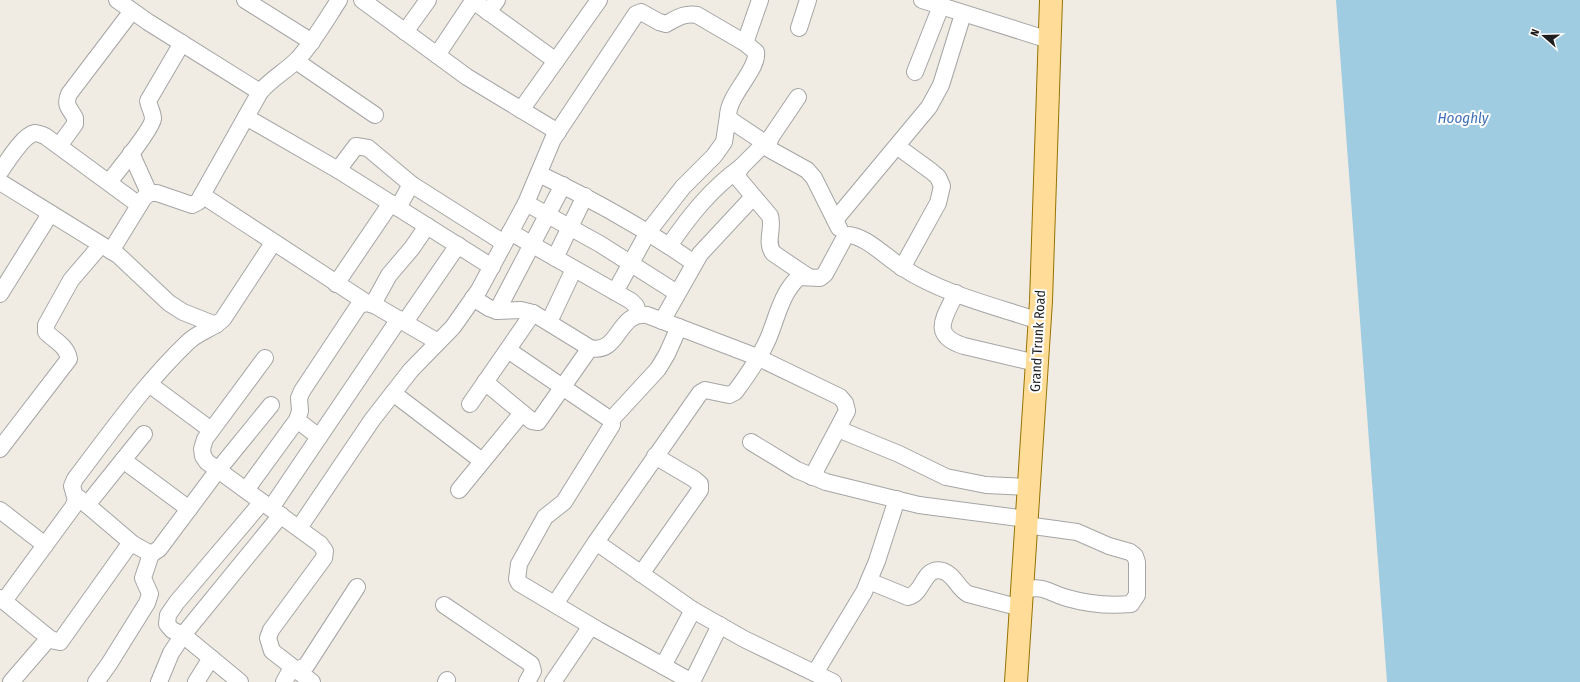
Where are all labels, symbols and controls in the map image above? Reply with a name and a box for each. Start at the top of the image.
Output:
north arrow [1524,16,1564,56]
text: N [1528,27,1542,38]
water label: Hooghly [1438,109,1490,127]
street label: Grand Trunk Road [1027,290,1049,392]

